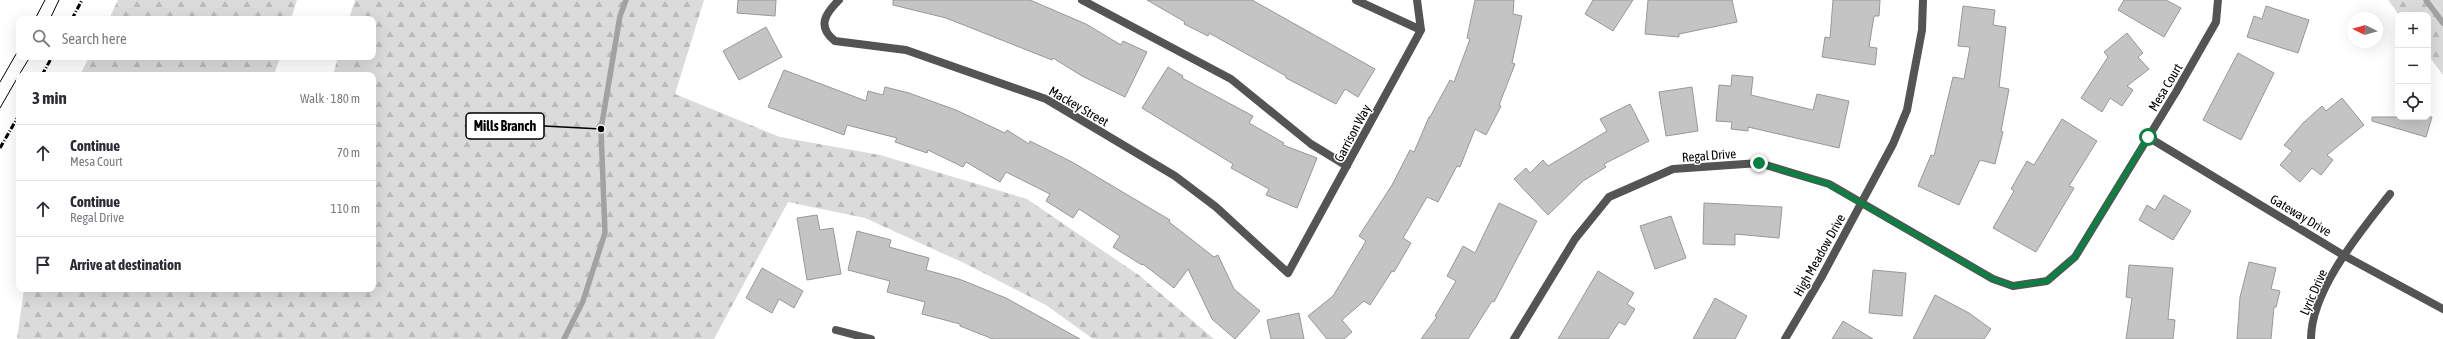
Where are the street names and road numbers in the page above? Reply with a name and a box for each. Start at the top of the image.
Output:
street label: Mesa Court [2145,61,2186,114]
street label: Mackey Street [1046,83,1111,130]
street label: Garrison Way [1331,101,1374,164]
street label: Regal Drive [1681,146,1737,165]
street label: Gateway Drive [2268,191,2334,240]
street label: High Meadow Drive [1791,211,1848,299]
street label: Lyric Drive [2297,267,2330,317]

